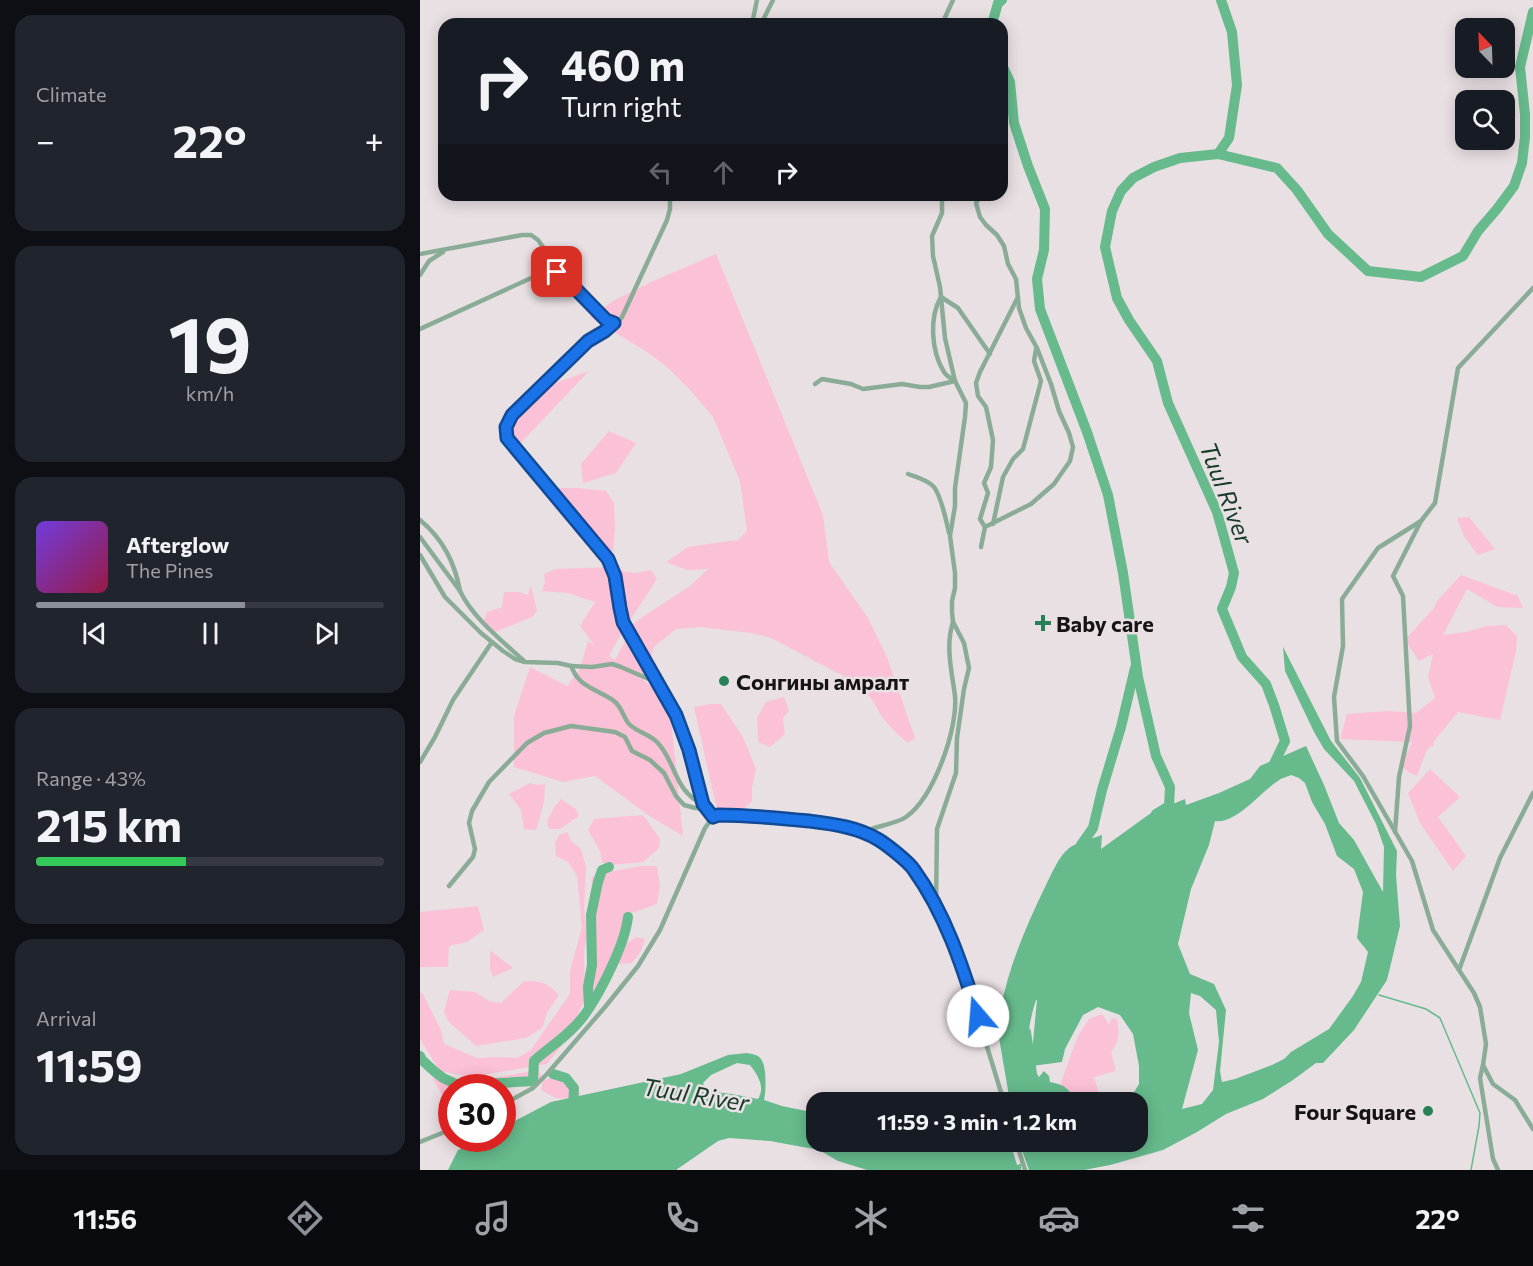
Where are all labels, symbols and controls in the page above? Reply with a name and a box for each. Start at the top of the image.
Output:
north arrow [1455,18,1515,78]
map controls [1455,18,1515,150]
text: 460 m [561,38,685,90]
icon: right [462,42,540,120]
text: Climate [36,82,106,106]
text: Turn right [561,90,681,123]
button: search [1455,90,1515,150]
text: 22° [173,112,247,167]
text: − [36,119,55,160]
text: + [365,119,384,160]
icon: left [644,156,677,189]
icon: ahead [707,156,740,189]
icon: right [770,156,803,189]
pin [531,246,582,297]
icon: arrive [540,255,573,288]
text: 19 [168,294,252,389]
text: km/h [186,381,234,405]
water label: Tuul River [1194,438,1260,550]
text: Afterglow [126,531,229,558]
text: The Pines [126,558,213,582]
place label: Baby care [1056,610,1154,637]
marker: Baby care [1034,614,1052,632]
icon: previous [78,617,111,650]
icon: pause [194,617,227,650]
icon: next [310,617,343,650]
place label: Сонгины амралт [736,668,910,695]
marker: Сонгины амралт [717,674,731,688]
text: Range · 43% [36,766,146,790]
text: 215 km [36,796,182,851]
position arrow [946,984,1010,1048]
text: Arrival [36,1006,97,1030]
text: 11:59 [36,1036,143,1091]
water label: Tuul River [641,1071,753,1117]
speed limit sign: 30 [438,1074,516,1152]
place label: Four Square [1294,1098,1416,1125]
marker: Four Square [1421,1104,1435,1118]
text: 11:59 · 3 min · 1.2 km [877,1108,1077,1135]
icon: directions [284,1197,326,1239]
icon: music [472,1197,514,1239]
icon: phone [661,1197,703,1239]
icon: climate [850,1197,892,1239]
icon: car [1038,1197,1080,1239]
icon: filters [1227,1197,1269,1239]
text: 11:56 [73,1202,137,1235]
text: 22° [1415,1202,1460,1235]

